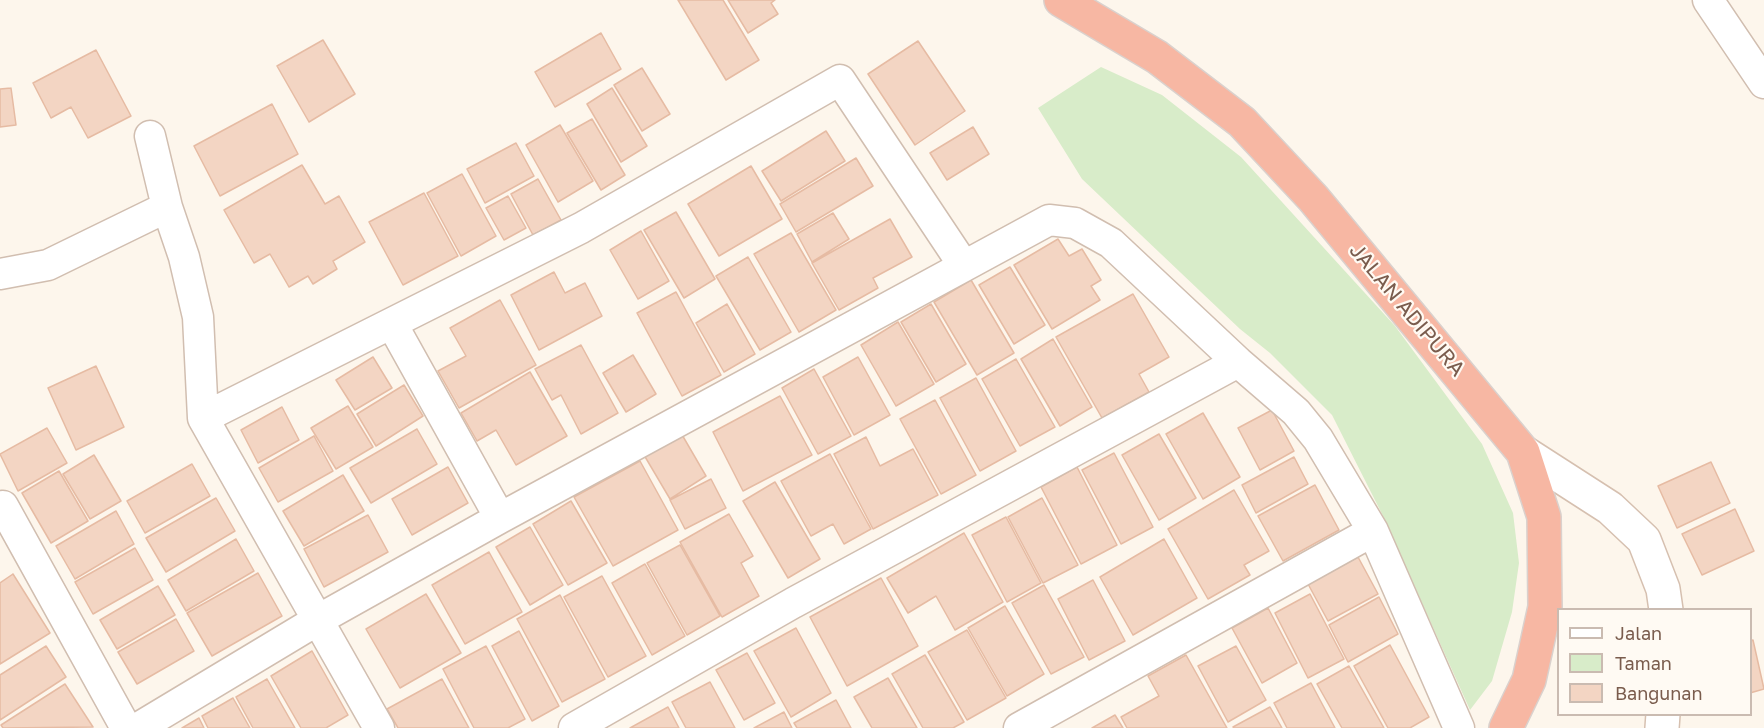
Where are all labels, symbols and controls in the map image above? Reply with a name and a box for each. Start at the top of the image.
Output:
street label: JALAN ADIPURA [1344,238,1470,382]
legend [1557,608,1752,716]
text: Jalan [1615,622,1662,644]
text: Taman [1615,652,1672,674]
text: Bangunan [1615,682,1703,704]

